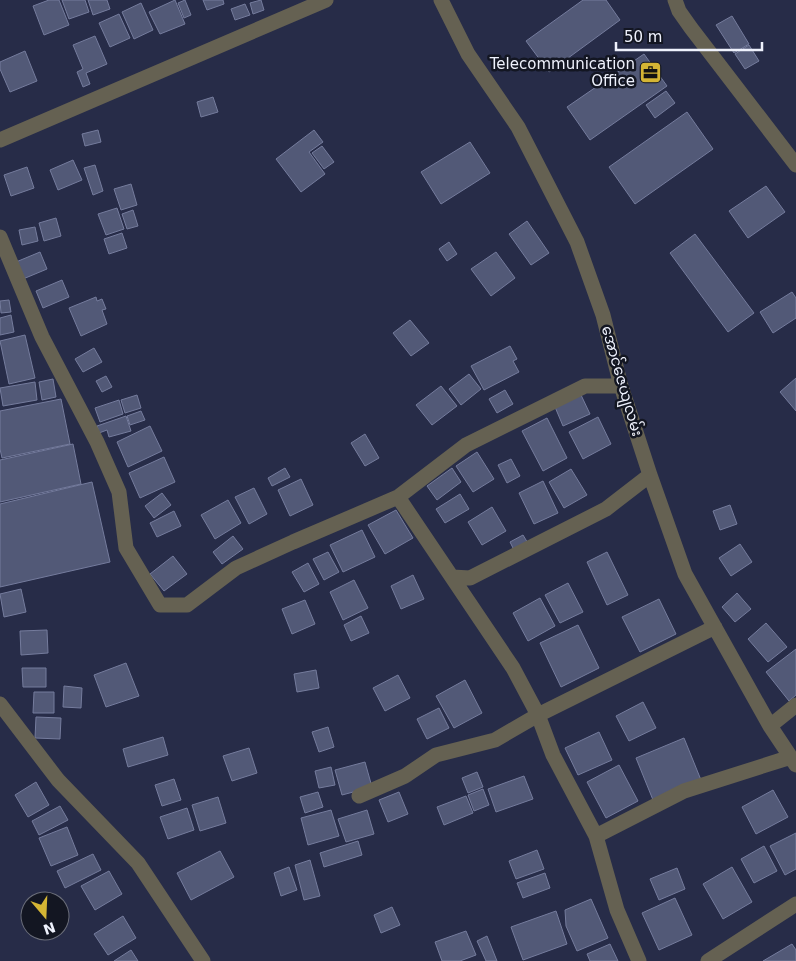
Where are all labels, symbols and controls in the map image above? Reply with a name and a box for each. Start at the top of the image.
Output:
scale bar [616,20,762,52]
text: 50 m [624,28,662,46]
place label: Telecommunication Office [489,55,635,90]
office icon: Telecommunication Office [639,61,663,85]
street label: အောင်ဇေယျလမ်း [595,323,647,439]
north arrow [20,891,70,941]
text: N [41,919,57,938]

